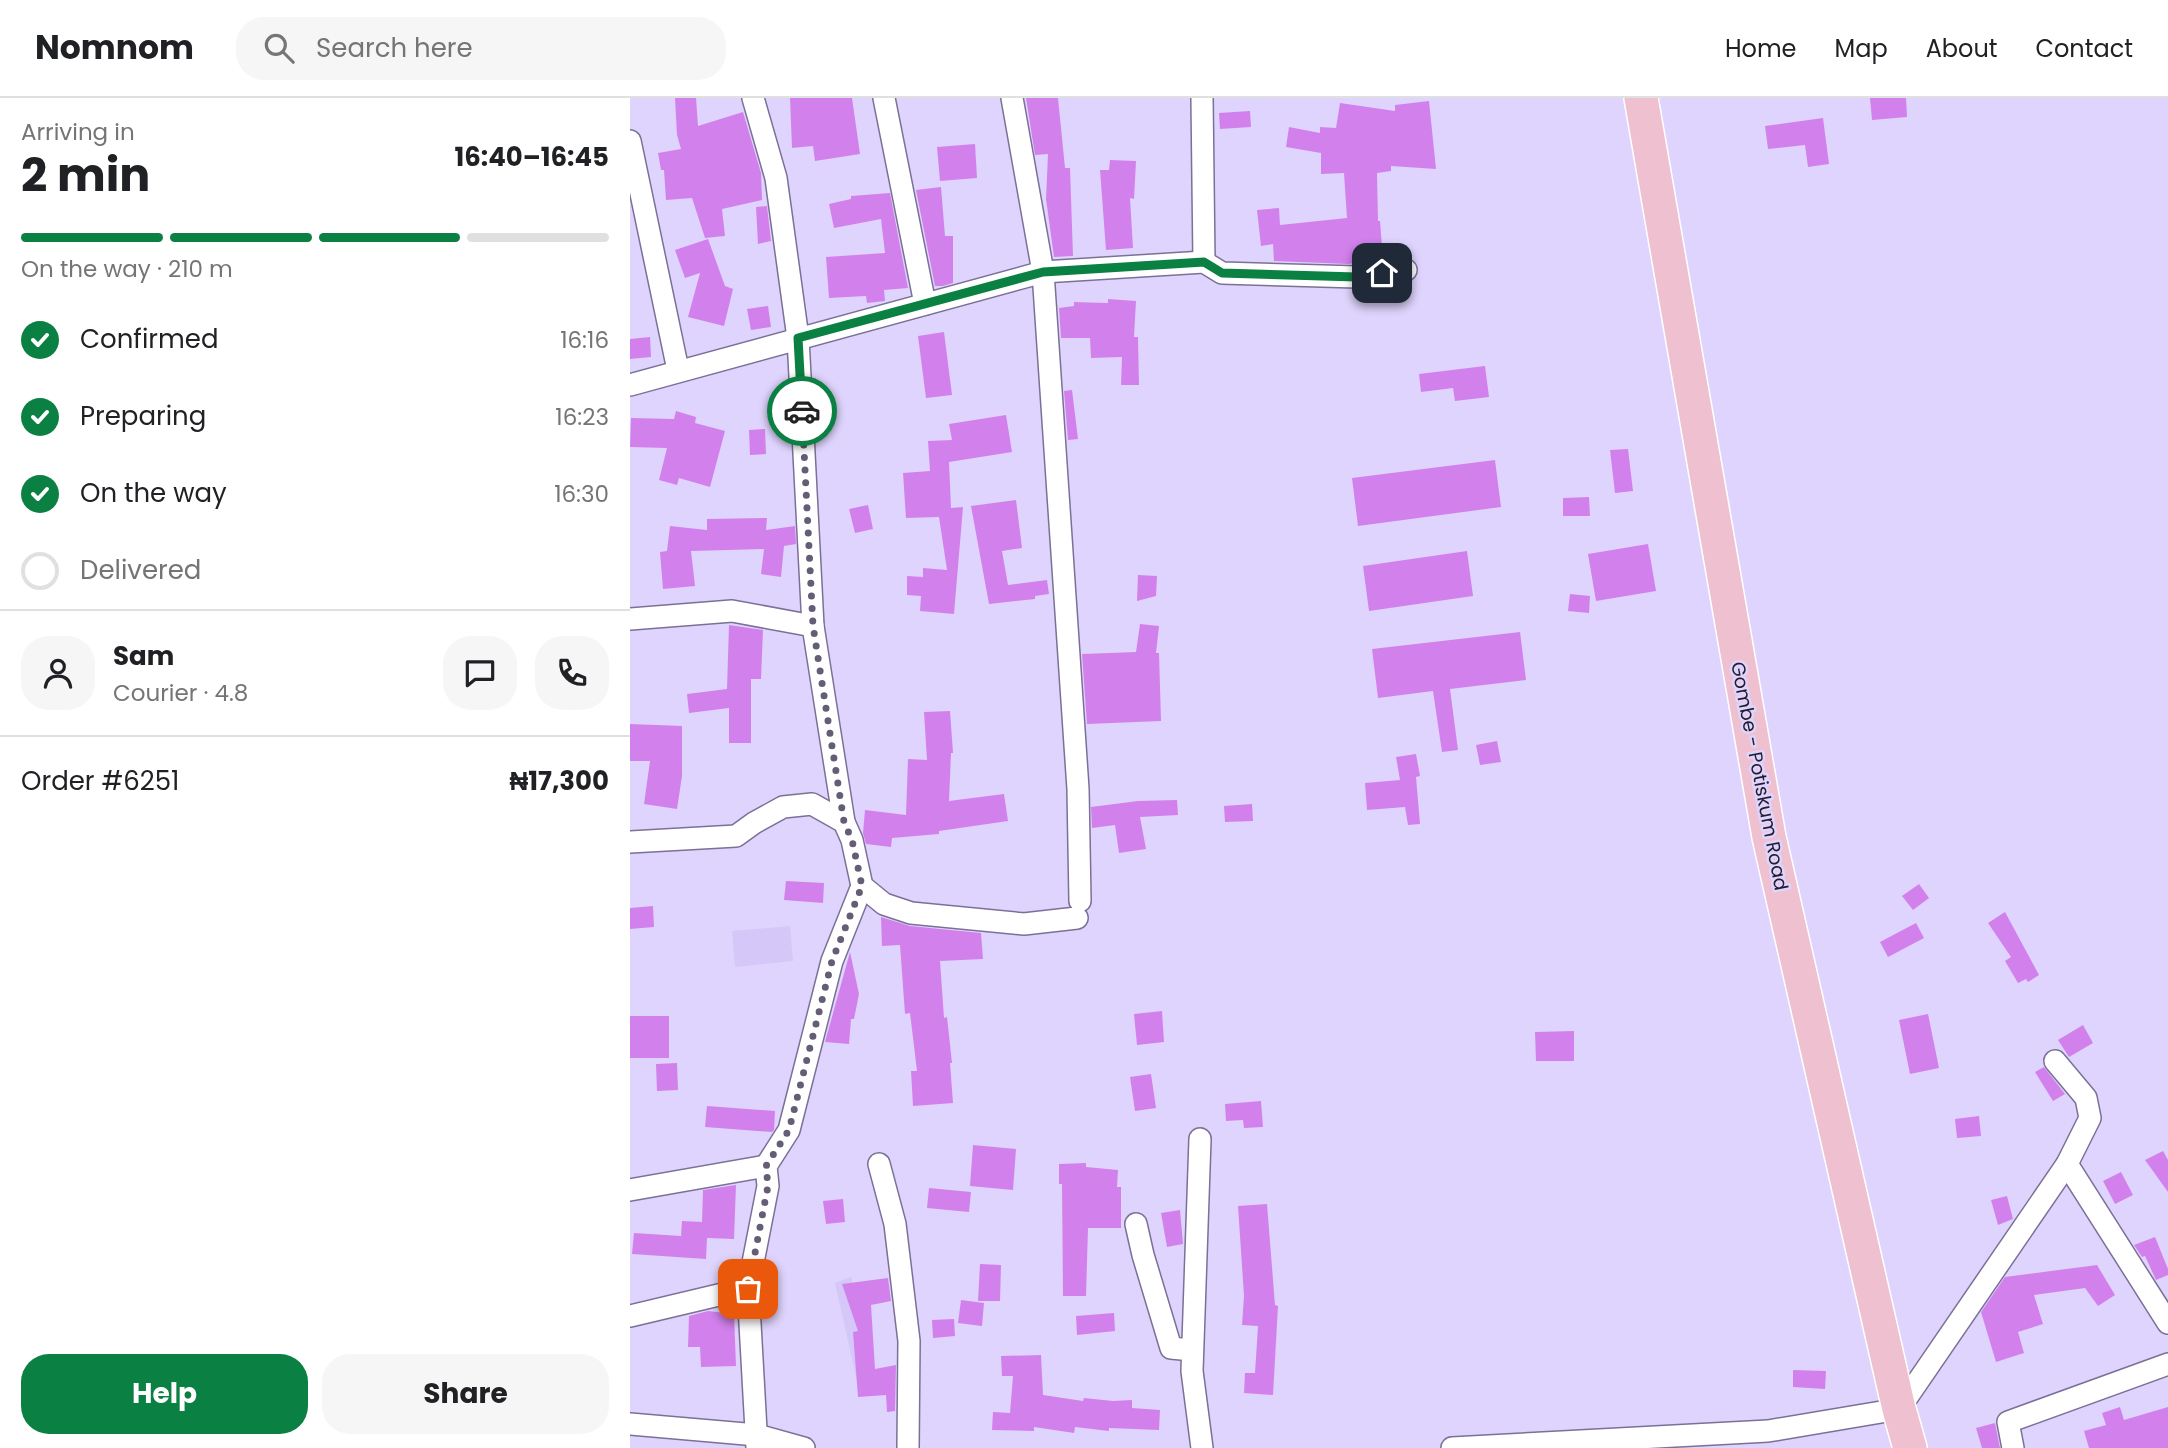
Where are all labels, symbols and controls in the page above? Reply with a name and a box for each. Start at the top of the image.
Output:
search box [236,17,726,80]
text: Nomnom [35,24,194,71]
icon: search [260,29,298,67]
text: Search here [316,30,473,66]
text: Home [1725,32,1797,65]
text: Map [1835,32,1888,65]
text: About [1926,32,1997,65]
text: Contact [2035,32,2133,65]
text: Arriving in [21,116,135,148]
text: 16:40–16:45 [454,139,609,175]
text: 2 min [21,143,150,207]
pin [1352,243,1412,303]
text: On the way · 210 m [21,253,233,285]
icon: home [1363,254,1401,292]
icon: check [21,321,59,359]
text: Confirmed [80,321,218,357]
text: 16:16 [560,324,609,356]
courier [767,376,837,446]
icon: car [783,392,821,430]
icon: check [21,398,59,436]
text: Preparing [80,398,206,434]
text: 16:23 [555,401,609,433]
icon: check [21,475,59,513]
text: On the way [80,475,227,511]
text: 16:30 [554,478,609,510]
text: Delivered [80,552,201,588]
button: person [21,636,95,710]
button: chat [443,636,517,710]
button: phone [535,636,609,710]
text: Sam [113,638,174,674]
street label: Gombe - Potiskum Road [1724,659,1795,893]
text: Courier · 4.8 [113,677,248,709]
text: Order #6251 [21,763,179,799]
text: ₦17,300 [509,763,609,799]
pin [718,1259,778,1319]
icon: bag [729,1270,767,1308]
button: Help [21,1354,308,1434]
button: Share [322,1354,609,1434]

